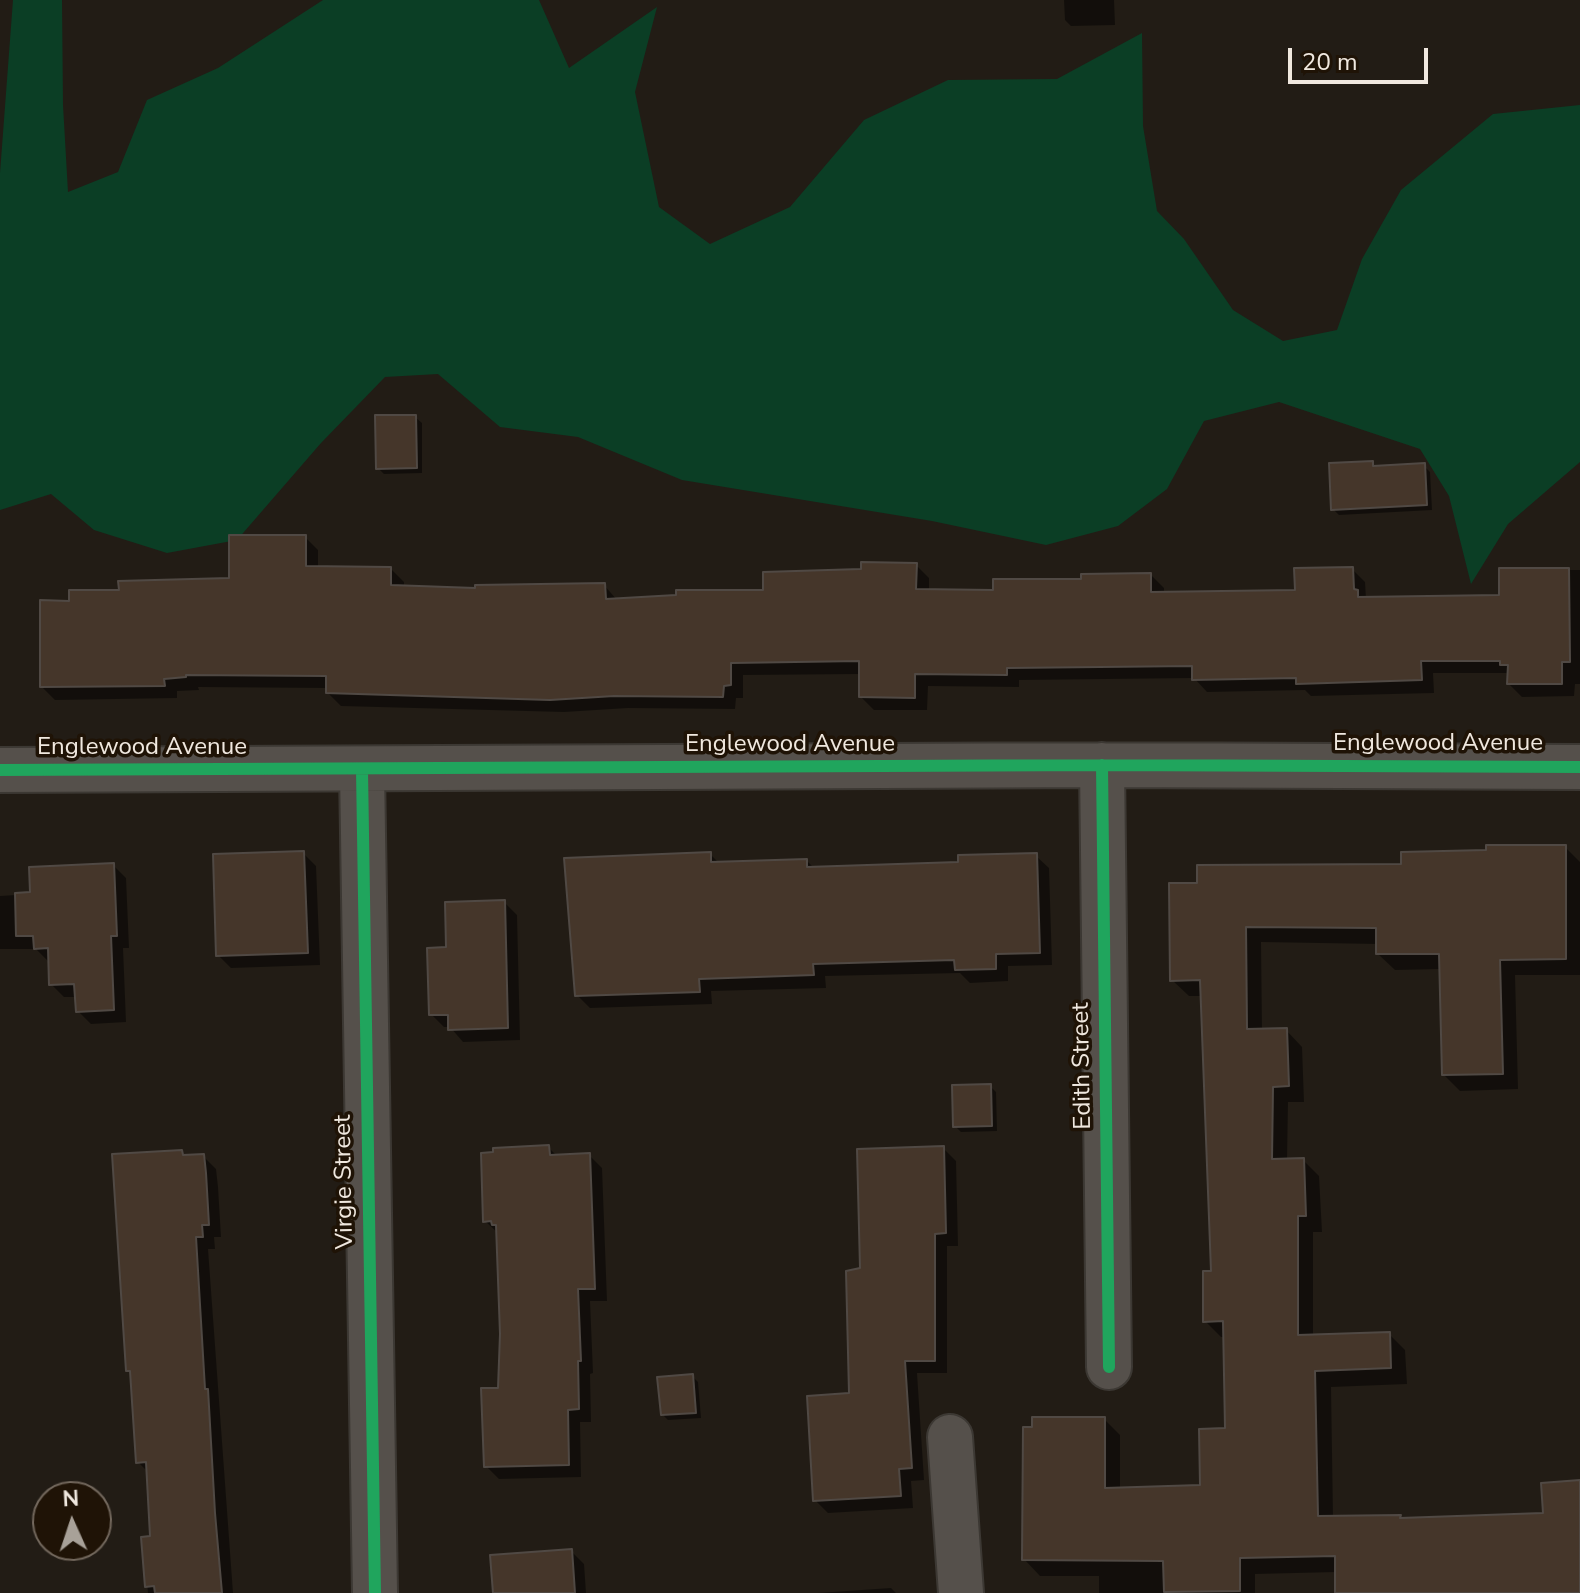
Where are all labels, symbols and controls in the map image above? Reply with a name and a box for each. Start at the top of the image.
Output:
scale bar [1292,32,1432,82]
text: 20 m [1302,46,1358,78]
street label: Englewood Avenue [1333,730,1543,758]
street label: Englewood Avenue [685,731,895,759]
street label: Englewood Avenue [37,734,247,762]
street label: Edith Street [1067,1002,1099,1130]
street label: Virgie Street [329,1114,361,1250]
north arrow [32,1481,112,1561]
text: N [62,1484,80,1514]

